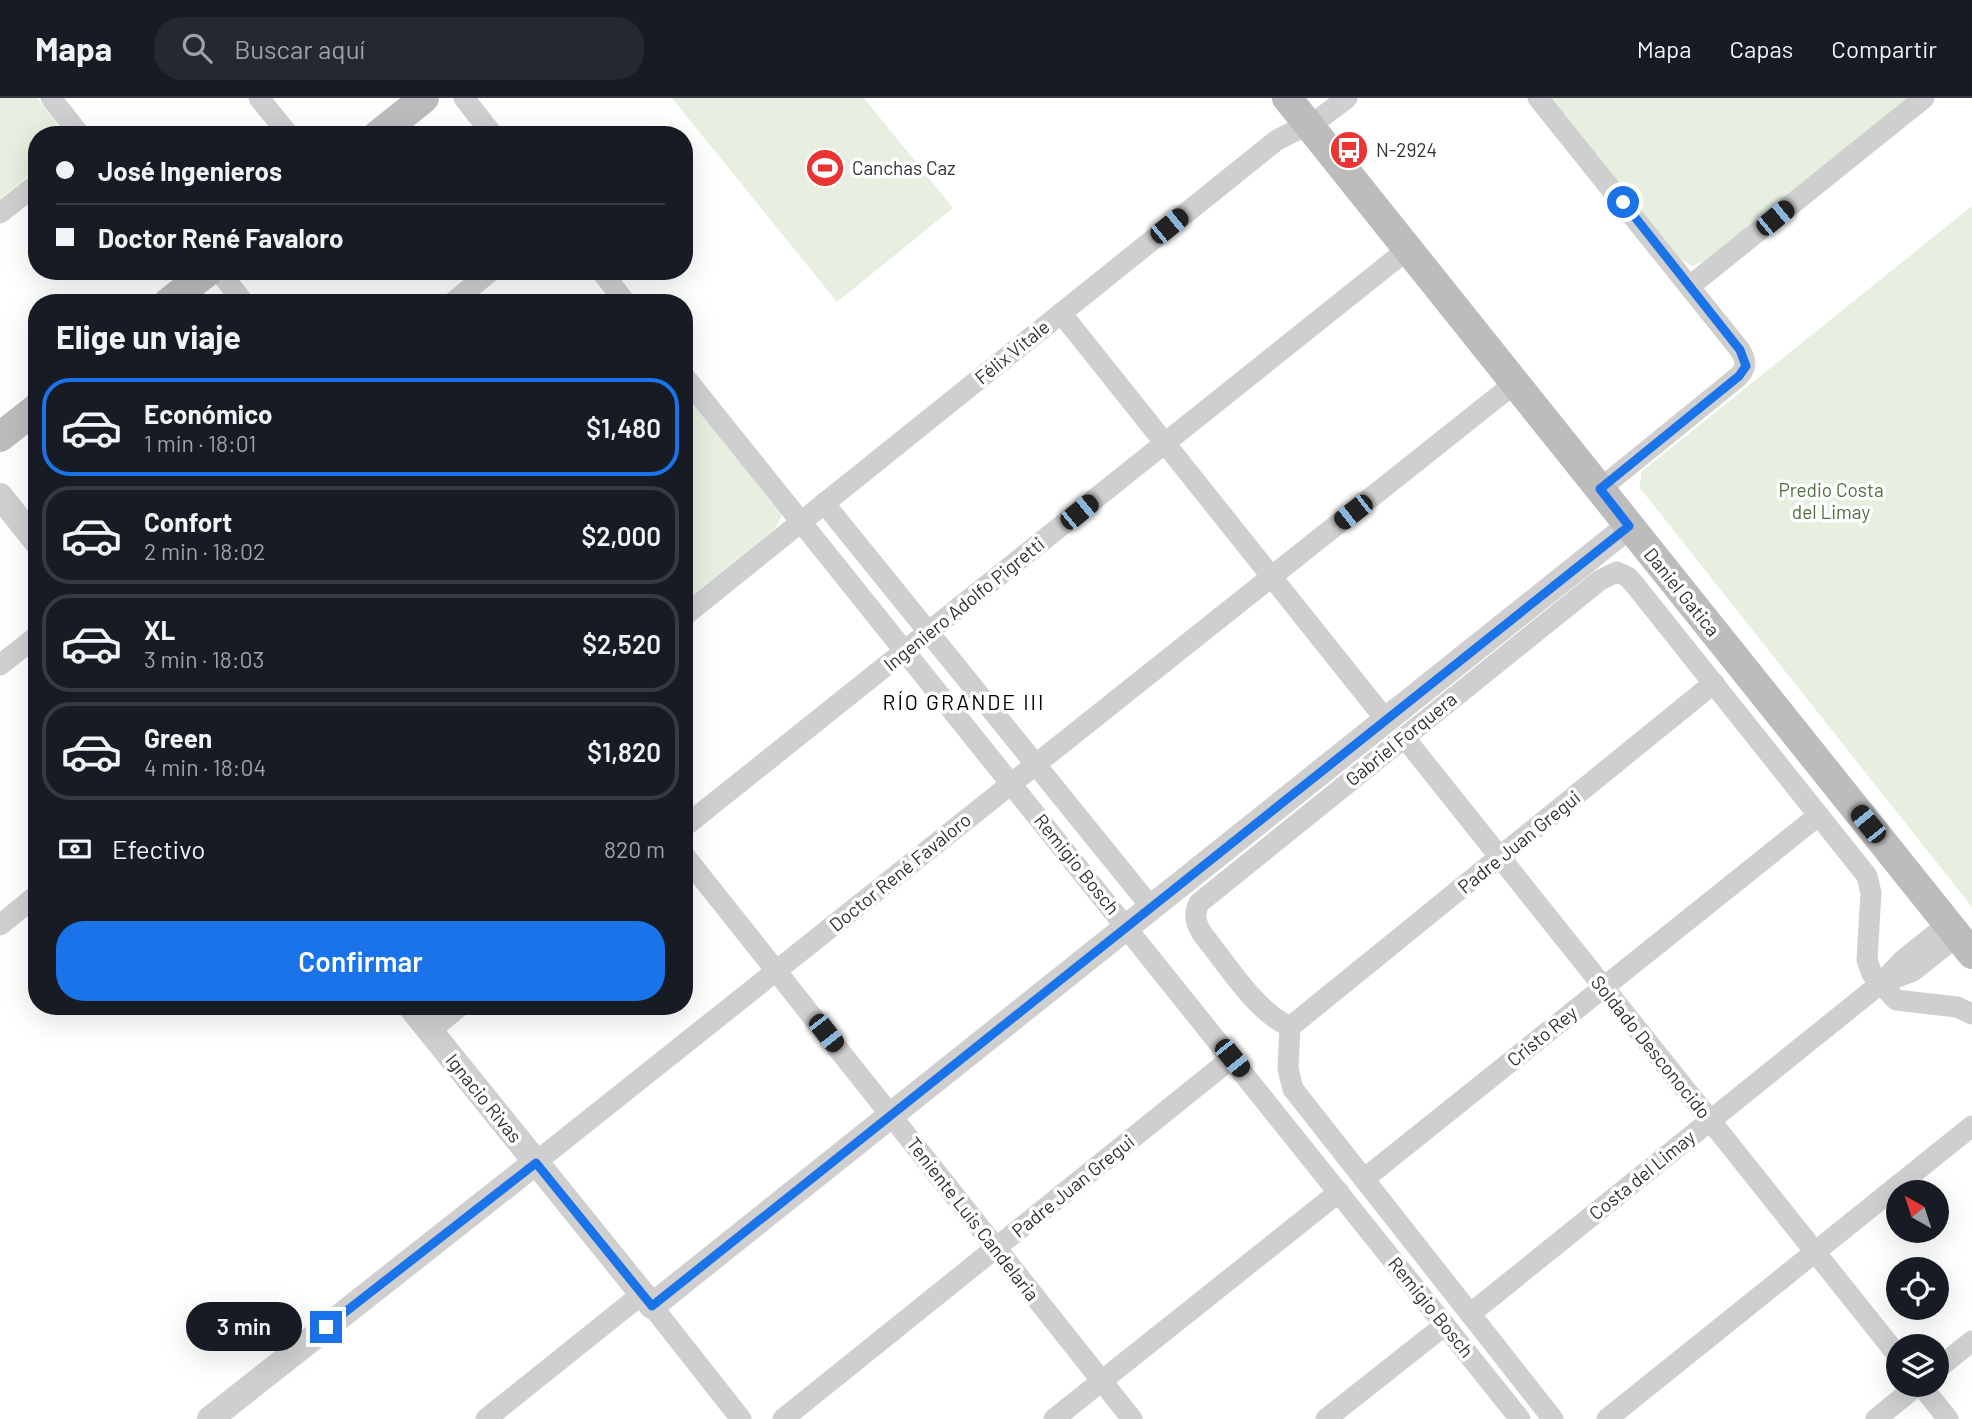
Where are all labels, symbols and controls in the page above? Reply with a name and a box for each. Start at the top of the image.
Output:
search box [154,17,644,80]
text: Mapa [35,28,112,68]
icon: search [178,29,216,67]
text: Buscar aquí [234,33,365,64]
text: Mapa [1637,34,1692,63]
text: Capas [1730,34,1793,63]
text: Compartir [1831,34,1937,63]
bus stop icon: N-2924 [1328,129,1370,171]
place label: N-2924 [1376,138,1437,161]
sports icon: Canchas Caz [804,147,846,189]
text: José Ingenieros [98,155,282,186]
place label: Canchas Caz [852,156,956,179]
route start [1607,186,1639,218]
car [1753,197,1798,239]
car [1147,205,1192,247]
text: Doctor René Favaloro [98,222,343,253]
street label: Félix Vitale [970,315,1054,389]
text: Elige un viaje [56,317,241,355]
icon: car [60,396,123,459]
text: Económico [144,398,273,429]
text: $1,480 [586,412,661,443]
text: 1 min · 18:01 [144,429,256,457]
park label: Predio Costa del Limay [1778,478,1884,523]
car [1057,491,1102,533]
car [1330,491,1377,533]
icon: car [60,504,123,567]
text: Confort [144,506,232,537]
text: $2,000 [581,520,661,551]
street label: Ingeniero Adolfo Pigretti [879,532,1049,675]
text: 2 min · 18:02 [144,537,265,565]
street label: Daniel Gatica [1640,543,1725,641]
icon: car [60,612,123,675]
text: XL [144,614,175,645]
text: $2,520 [582,628,661,659]
text: 3 min · 18:03 [144,645,264,673]
street label: Gabriel Forquera [1341,687,1461,790]
district label: RÍO GRANDE III [883,689,1045,714]
icon: car [60,720,123,783]
text: Green [144,722,212,753]
text: $1,820 [587,736,661,767]
text: 4 min · 18:04 [144,753,266,781]
street label: Padre Juan Gregui [1453,785,1584,898]
car [1847,801,1890,847]
street label: Doctor René Favaloro [824,807,975,936]
street label: Remigio Bosch [1030,809,1125,919]
icon: cash [56,830,94,868]
text: Efectivo [112,833,205,864]
text: 820 m [604,835,665,863]
button: Confirmar [56,921,665,1001]
street label: Soldado Desconocido [1587,971,1716,1123]
street label: Cristo Rey [1502,1000,1582,1071]
car [805,1010,848,1056]
car [1211,1035,1254,1081]
street label: Ignacio Rivas [441,1048,527,1147]
street label: Costa del Limay [1584,1125,1700,1224]
street label: Padre Juan Gregui [1007,1129,1138,1242]
street label: Teniente Luis Candelaria [902,1132,1045,1305]
north arrow [1886,1180,1950,1242]
map controls [1886,1180,1949,1397]
street label: Remigio Bosch [1384,1252,1479,1362]
button: locate [1886,1257,1949,1320]
callout: 3 min [186,1302,302,1352]
route end [310,1311,342,1343]
text: 3 min [217,1312,271,1340]
button: layers [1886,1334,1949,1397]

